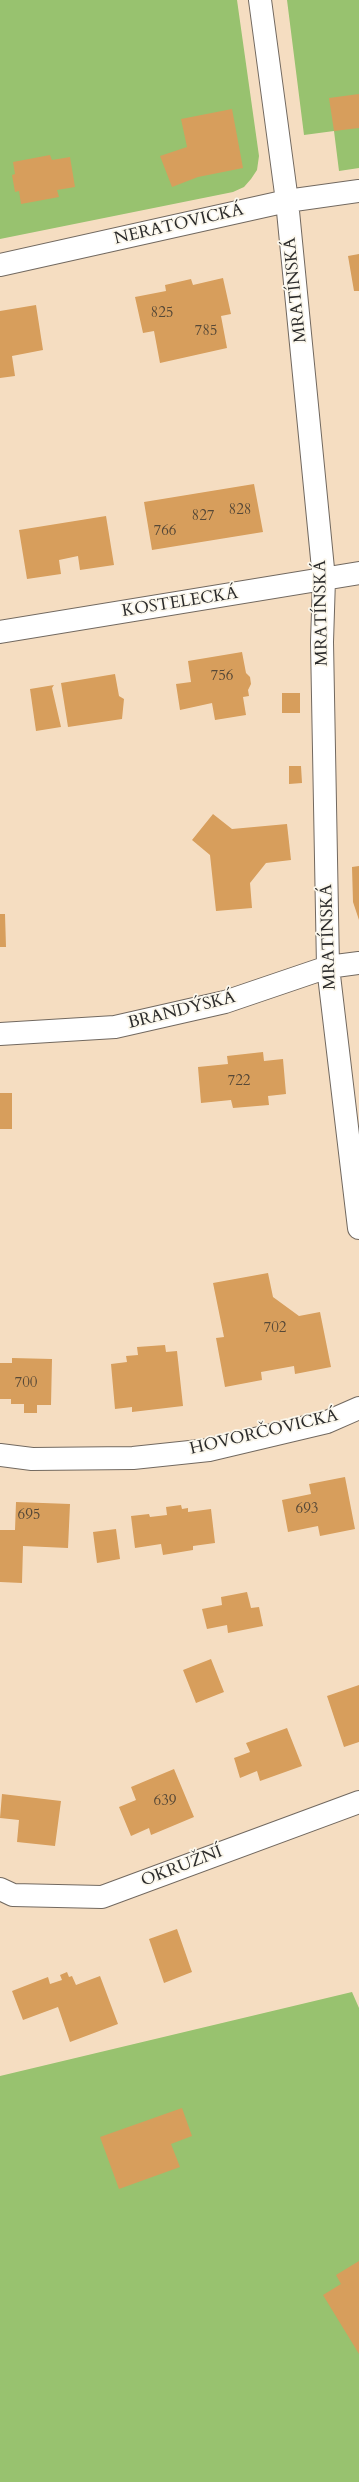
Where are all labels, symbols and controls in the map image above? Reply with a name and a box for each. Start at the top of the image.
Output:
street label: NERATOVICKÁ [112,200,246,250]
street label: MRATÍNSKÁ [280,236,312,344]
house number: 825 [150,305,174,323]
house number: 785 [194,323,218,341]
house number: 828 [228,502,252,520]
house number: 827 [191,508,215,526]
house number: 766 [153,523,177,541]
street label: MRATÍNSKÁ [311,560,333,666]
street label: KOSTELECKÁ [120,584,240,622]
house number: 756 [210,668,234,686]
street label: MRATÍNSKÁ [317,884,341,990]
street label: BRANDÝSKÁ [126,988,238,1034]
house number: 722 [227,1073,251,1091]
house number: 702 [263,1320,287,1338]
house number: 700 [14,1375,38,1393]
street label: HOVORČOVICKÁ [188,1406,340,1460]
house number: 693 [295,1501,319,1519]
house number: 695 [17,1507,41,1525]
house number: 639 [153,1793,177,1811]
street label: OKRUŽNÍ [138,1842,226,1892]

